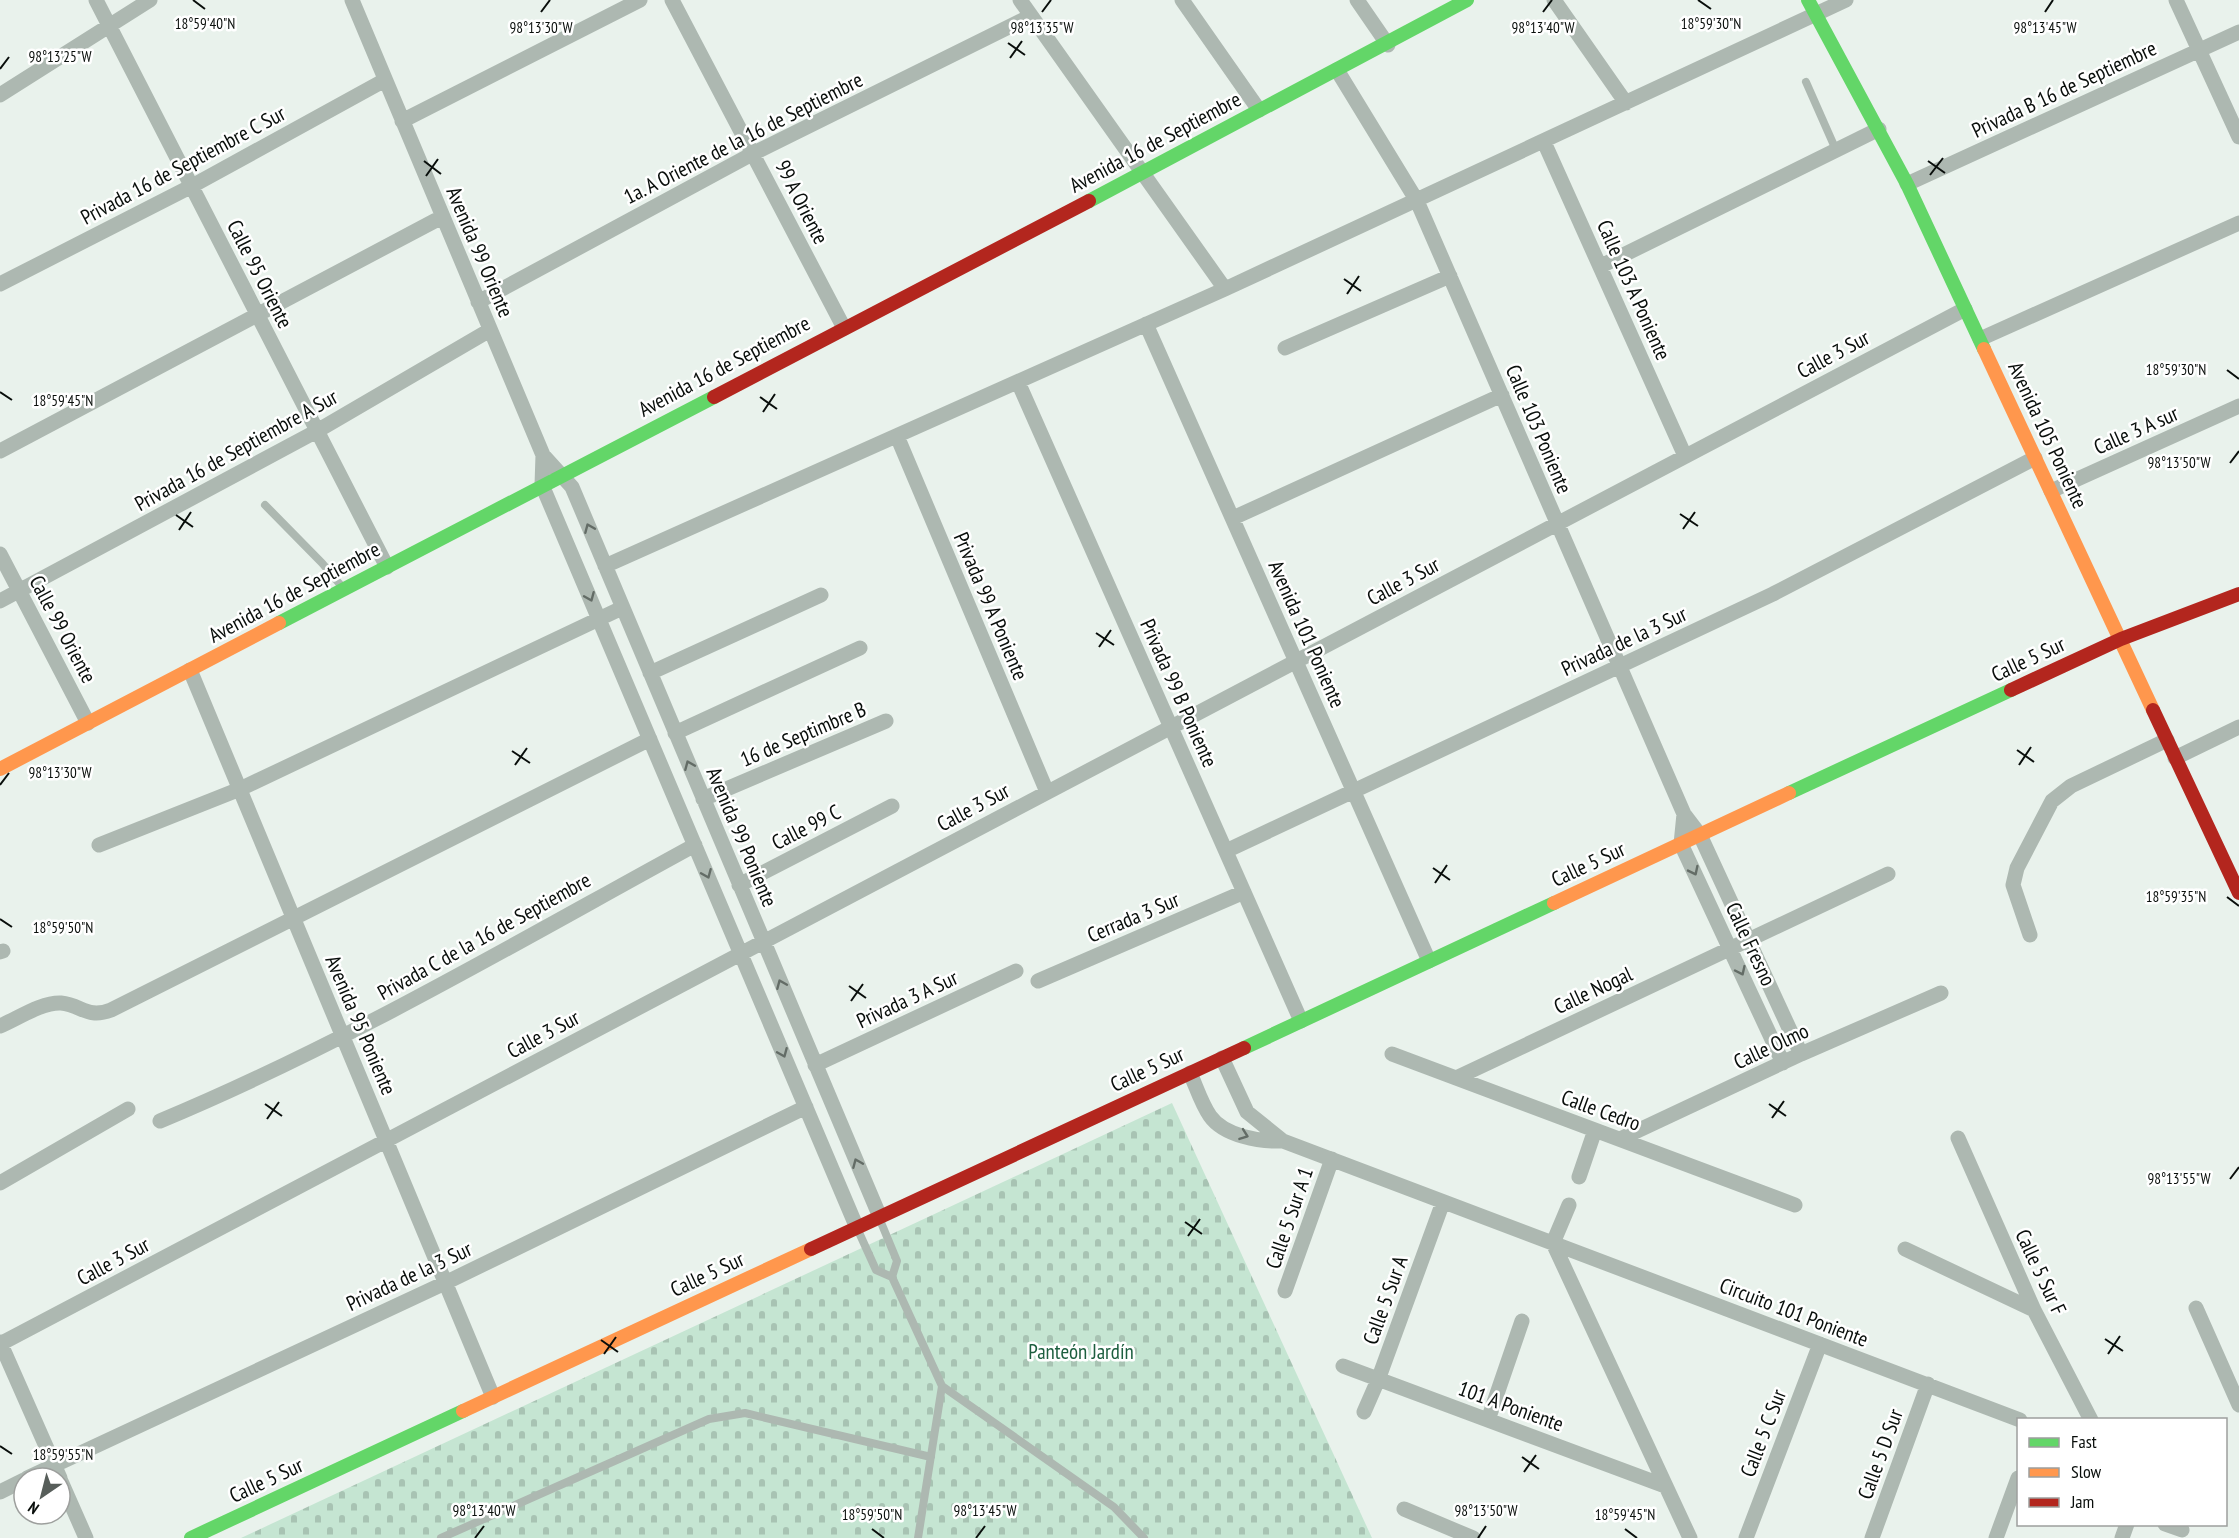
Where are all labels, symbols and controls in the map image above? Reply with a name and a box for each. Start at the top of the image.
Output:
text: 18°59'40"N [175,14,235,33]
text: 18°59'30"N [1681,14,1741,33]
text: 98°13'30"W [509,18,573,37]
text: 98°13'35"W [1010,18,1074,37]
text: 98°13'40"W [1511,18,1575,37]
text: 98°13'45"W [2013,18,2077,37]
street label: Privada B 16 de Septiembre [1967,34,2161,144]
text: 98°13'25"W [28,47,92,66]
street label: 1a. A Oriente de la 16 de Septiembre [619,66,867,210]
street label: Avenida 16 de Septiembre [1065,85,1245,199]
street label: Privada 16 de Septiembre C Sur [76,99,290,230]
street label: 99 A Oriente [769,156,835,248]
street label: Avenida 99 Oriente [440,183,520,321]
street label: Calle 95 Oriente [221,215,299,333]
street label: Calle 103 A Poniente [1591,216,1677,364]
street label: Avenida 16 de Septiembre [634,309,814,423]
street label: Calle 3 Sur [1792,324,1874,384]
street label: Avenida 105 Poniente [2002,357,2094,513]
text: 18°59'30"N [2146,360,2206,379]
street label: Calle 103 Poniente [1500,361,1578,497]
street label: Privada 16 de Septiembre A Sur [130,383,342,517]
text: 18°59'45"N [33,391,93,410]
street label: Calle 3 A sur [2090,399,2183,461]
text: 98°13'50"W [2147,453,2211,472]
one-way arrow [584,523,596,534]
street label: Privada 99 A Poniente [948,528,1034,684]
street label: Avenida 16 de Septiembre [204,535,384,649]
street label: Calle 3 Sur [1362,551,1444,611]
street label: Avenida 101 Poniente [1262,556,1352,712]
street label: Calle 99 Oriente [23,571,103,687]
one-way arrow [583,591,595,602]
street label: Privada de la 3 Sur [1557,600,1691,682]
street label: Privada 99 B Poniente [1134,615,1224,771]
street label: Calle 5 Sur [1987,630,2069,688]
street label: 16 de Septimbre B [736,695,870,773]
one-way arrow [684,761,696,772]
text: 98°13'30"W [28,763,92,782]
street label: Avenida 99 Poniente [700,763,784,911]
street label: Calle 3 Sur [932,777,1014,837]
street label: Calle 99 C [767,798,845,856]
street label: Calle 5 Sur [1547,835,1629,893]
one-way arrow [1687,865,1699,876]
street label: Privada C de la 16 de Septiembre [373,866,595,1006]
one-way arrow [700,867,712,878]
street label: Cerrada 3 Sur [1083,885,1183,948]
text: 18°59'35"N [2146,887,2206,906]
street label: Calle Fresno [1720,898,1782,990]
text: 18°59'50"N [33,918,93,937]
street label: Avenida 95 Poniente [319,951,403,1099]
street label: Calle Nogal [1549,960,1637,1020]
street label: Privada 3 A Sur [852,964,962,1034]
one-way arrow [1733,965,1745,976]
one-way arrow [776,979,788,990]
street label: Calle 3 Sur [502,1004,584,1064]
street label: Calle Olmo [1729,1017,1813,1075]
street label: Calle 5 Sur [1106,1040,1188,1098]
one-way arrow [776,1047,788,1058]
street label: Calle Cedro [1558,1083,1644,1137]
one-way arrow [1238,1128,1249,1141]
one-way arrow [852,1159,864,1170]
street label: Calle 5 Sur A 1 [1259,1164,1319,1272]
text: 98°13'55"W [2147,1169,2211,1188]
street label: Calle 5 Sur F [2009,1225,2073,1319]
street label: Calle 3 Sur [72,1231,154,1291]
street label: Privada de la 3 Sur [342,1235,476,1317]
street label: Calle 5 Sur [666,1245,748,1303]
street label: Calle 5 Sur A [1357,1252,1413,1348]
street label: Circuito 101 Poniente [1716,1271,1872,1353]
park label: Panteón Jardín [1028,1338,1134,1365]
street label: 101 A Poniente [1455,1375,1567,1437]
street label: Calle 5 C Sur [1734,1385,1792,1481]
street label: Calle 5 D Sur [1851,1405,1909,1503]
legend [2017,1418,2227,1526]
text: Fast [2071,1430,2097,1453]
text: 18°59'55"N [33,1445,93,1464]
street label: Calle 5 Sur [225,1451,307,1509]
text: Slow [2071,1460,2102,1483]
north arrow [12,1466,72,1526]
text: Jam [2070,1490,2094,1513]
text: N [24,1498,43,1519]
text: 98°13'40"W [452,1501,516,1520]
text: 98°13'45"W [953,1501,1017,1520]
text: 98°13'50"W [1454,1501,1518,1520]
text: 18°59'50"N [842,1505,902,1524]
text: 18°59'45"N [1595,1505,1655,1524]

